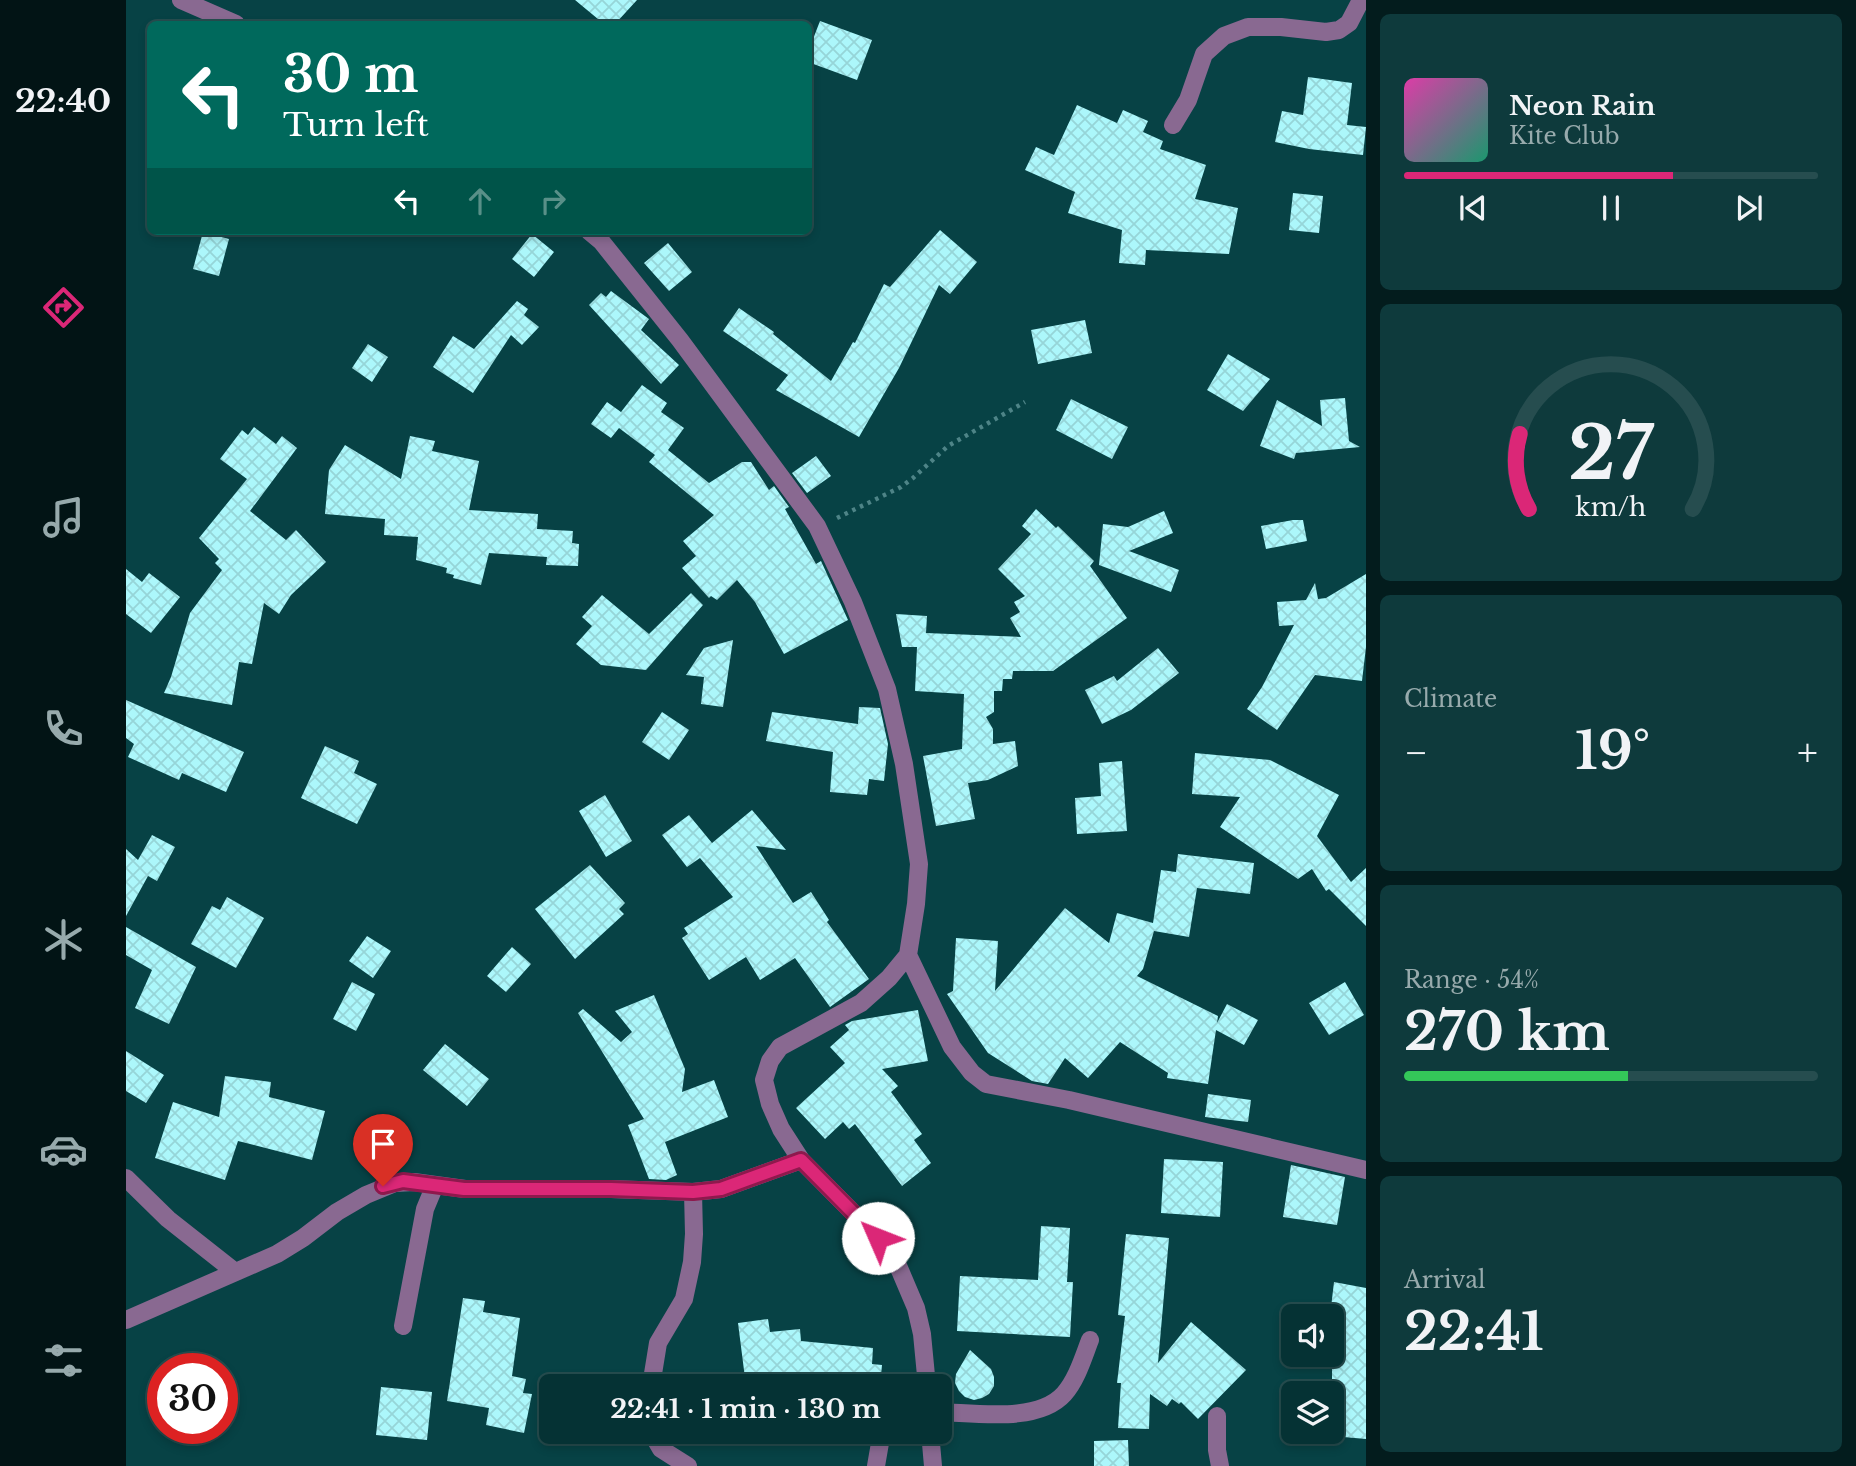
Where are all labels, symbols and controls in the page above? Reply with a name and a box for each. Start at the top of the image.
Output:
text: 30 m [283,44,418,105]
icon: left [168,49,259,140]
text: 22:40 [15,81,111,121]
text: Neon Rain [1509,90,1655,122]
text: Turn left [283,105,429,145]
text: Kite Club [1509,122,1620,150]
icon: left [388,182,426,220]
icon: ahead [461,182,499,220]
icon: right [534,182,572,220]
icon: previous [1454,189,1492,227]
icon: pause [1592,189,1630,227]
icon: next [1730,189,1768,227]
icon: directions [39,283,88,332]
text: 27 [1569,408,1655,499]
text: km/h [1576,491,1646,522]
icon: music [39,493,88,542]
text: Climate [1404,685,1497,713]
icon: phone [39,704,88,753]
text: 19° [1575,719,1650,783]
text: − [1404,729,1428,776]
text: + [1797,729,1818,776]
icon: climate [39,915,88,964]
text: Range · 54% [1404,966,1539,994]
text: 270 km [1404,1000,1610,1064]
pin [353,1114,413,1186]
icon: car [39,1125,88,1174]
icon: arrive [364,1125,402,1163]
position arrow [841,1201,915,1275]
text: Arrival [1404,1266,1485,1294]
text: 22:41 [1404,1300,1544,1364]
map controls [1281,1304,1344,1444]
button: sound [1281,1304,1344,1367]
icon: filters [39,1336,88,1385]
speed limit sign: 30 [147,1353,238,1444]
button: layers [1281,1381,1344,1444]
text: 22:41 · 1 min · 130 m [610,1393,881,1425]

